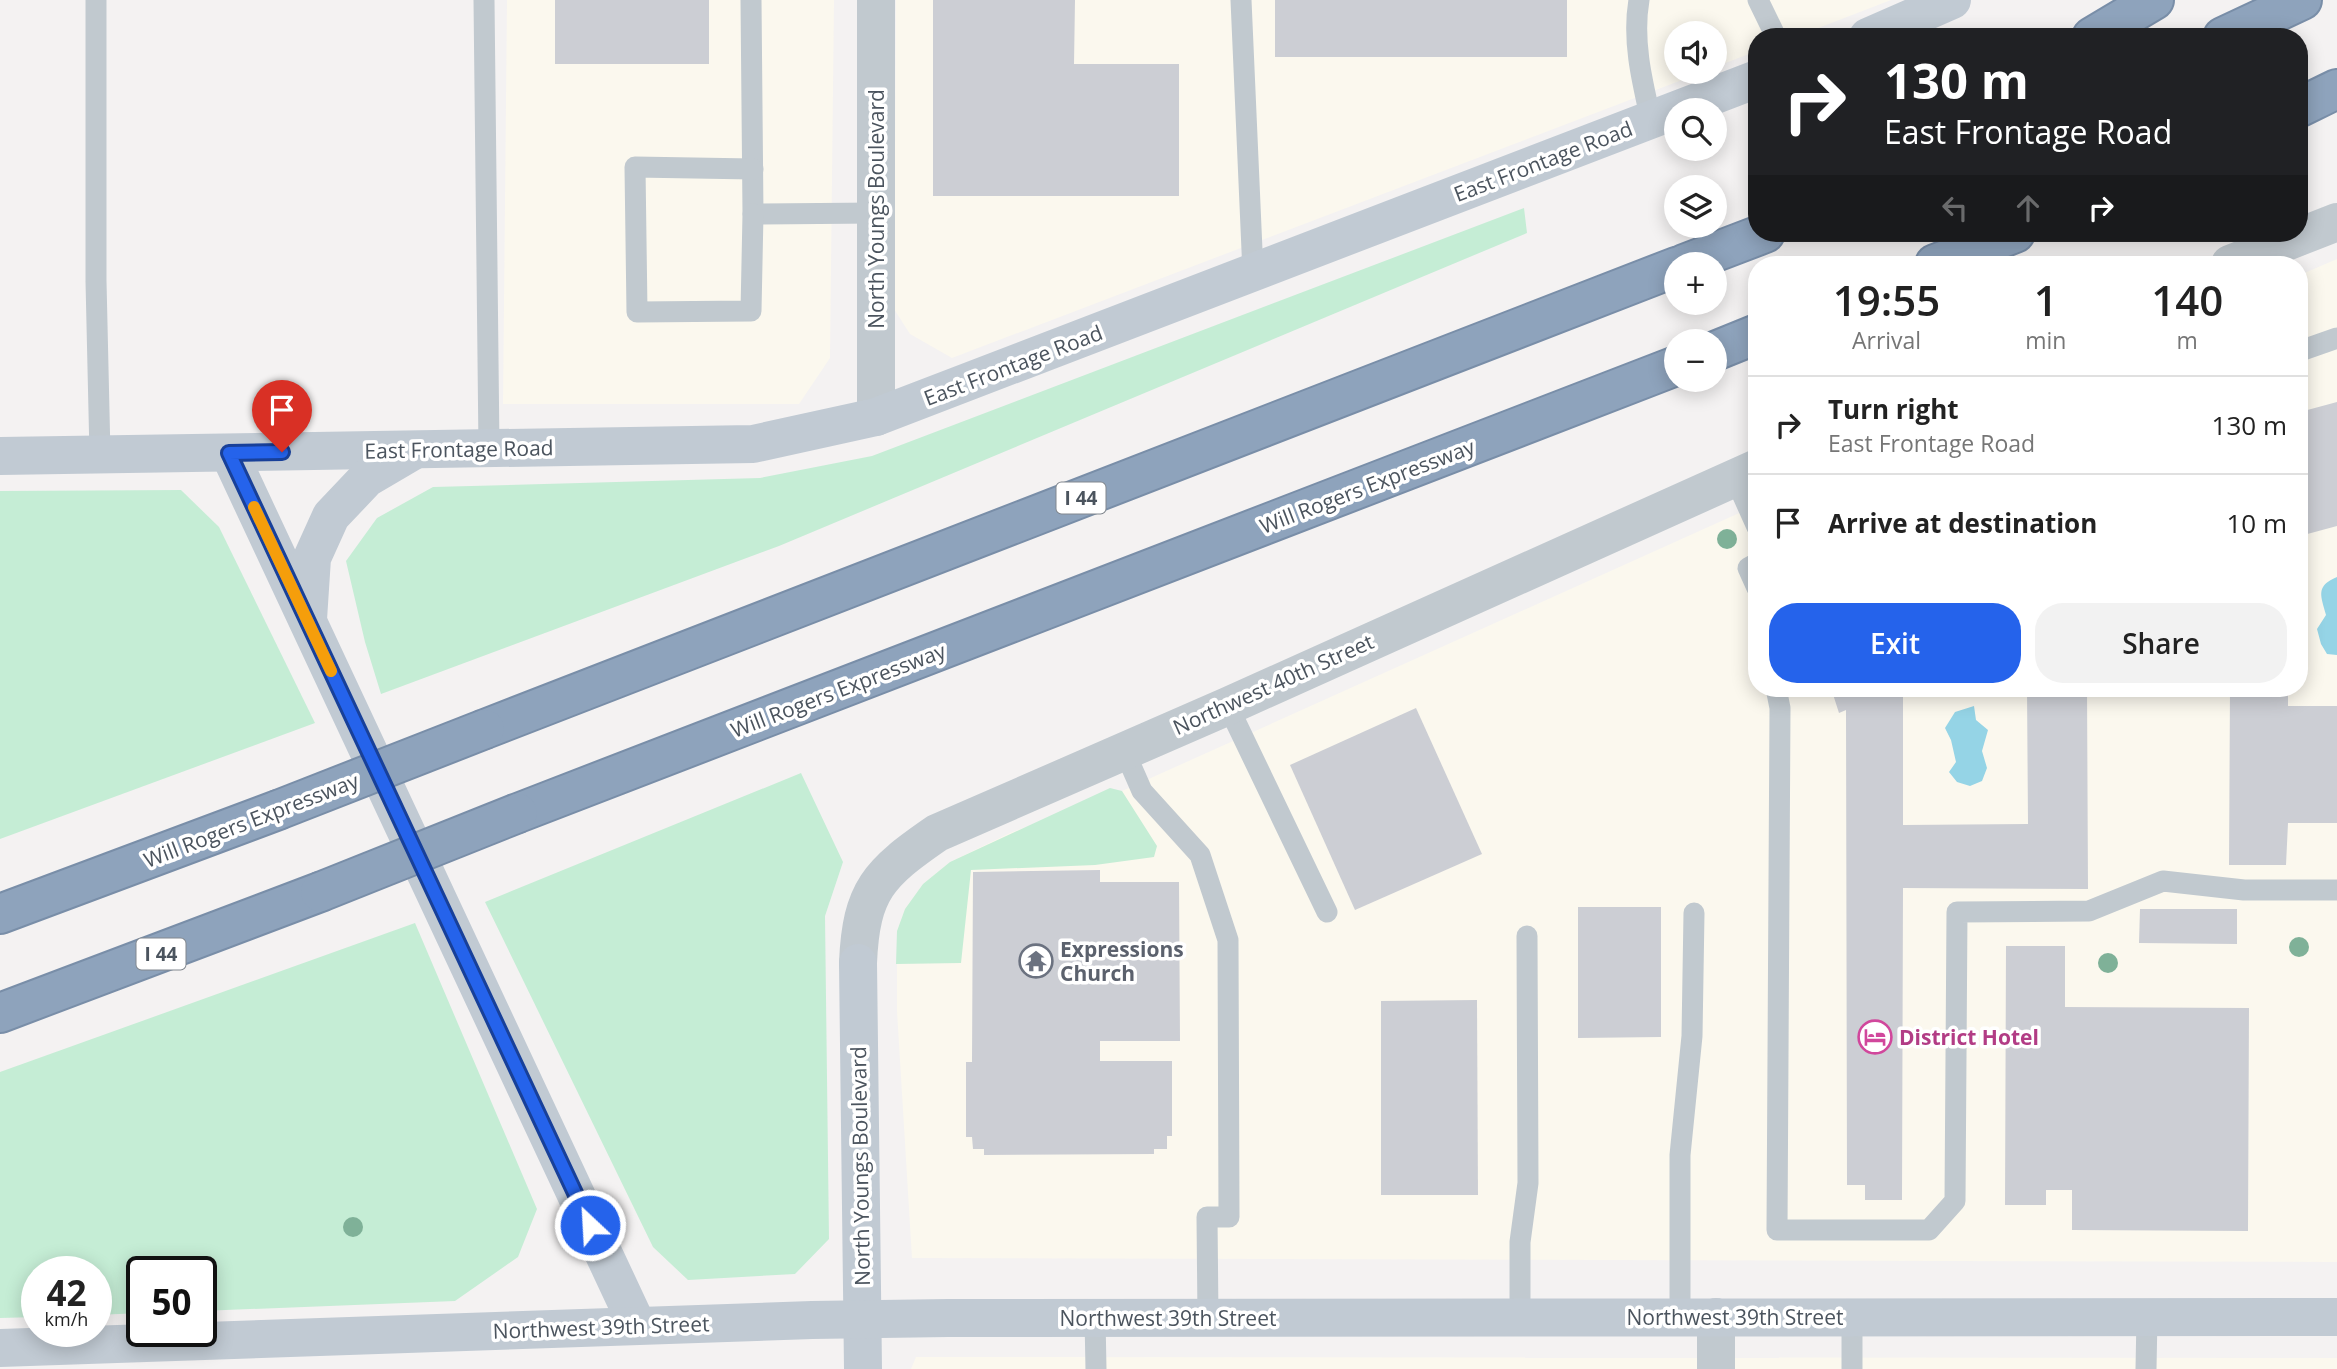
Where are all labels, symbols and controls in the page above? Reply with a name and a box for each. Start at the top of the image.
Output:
map controls [1664,21,1727,392]
button: sound [1664,21,1727,84]
text: 130 m [1884,47,2029,113]
icon: right [1769,56,1860,147]
street label: North Youngs Boulevard [862,89,890,329]
button: search [1664,98,1727,161]
text: East Frontage Road [1884,110,2172,153]
street label: East Frontage Road [1450,114,1636,208]
button: layers [1664,175,1727,238]
icon: left [1936,189,1974,227]
icon: ahead [2009,189,2047,227]
icon: right [2082,189,2120,227]
button: + [1664,252,1727,315]
text: 19:55 [1833,271,1940,328]
text: 1 [2034,271,2058,328]
text: 140 [2151,271,2223,328]
street label: East Frontage Road [920,318,1106,412]
text: Arrival [1852,324,1921,356]
text: min [2025,324,2066,356]
text: m [2177,324,2198,356]
button: − [1664,329,1727,392]
pin [252,380,312,452]
icon: arrive [263,391,301,429]
text: Turn right [1828,391,1959,427]
icon: right [1769,406,1807,444]
text: 130 m [2212,407,2287,443]
text: East Frontage Road [1828,427,2035,459]
street label: Will Rogers Expressway [1256,432,1479,540]
street label: East Frontage Road [364,433,554,465]
road number: I 44 [1056,482,1106,513]
icon: arrive [1769,504,1807,542]
text: Arrive at destination [1828,505,2097,541]
text: 10 m [2226,505,2287,541]
button: Exit [1769,603,2021,683]
button: Share [2035,603,2287,683]
street label: Northwest 40th Street [1168,627,1378,741]
street label: Will Rogers Expressway [727,636,950,744]
street label: Will Rogers Expressway [140,766,363,874]
place label: Expressions Church [1060,935,1184,987]
road number: I 44 [136,938,186,970]
temple icon: Expressions Church [1017,942,1055,980]
hotel icon: District Hotel [1856,1018,1894,1056]
place label: District Hotel [1899,1023,2039,1051]
street label: North Youngs Boulevard [844,1046,876,1286]
position arrow [553,1188,627,1262]
speed limit sign: 50 [126,1256,217,1347]
text: 42 [46,1269,87,1316]
street label: Northwest 39th Street [1627,1303,1843,1331]
street label: Northwest 39th Street [1060,1304,1276,1332]
text: km/h [45,1307,88,1331]
street label: Northwest 39th Street [492,1309,710,1345]

